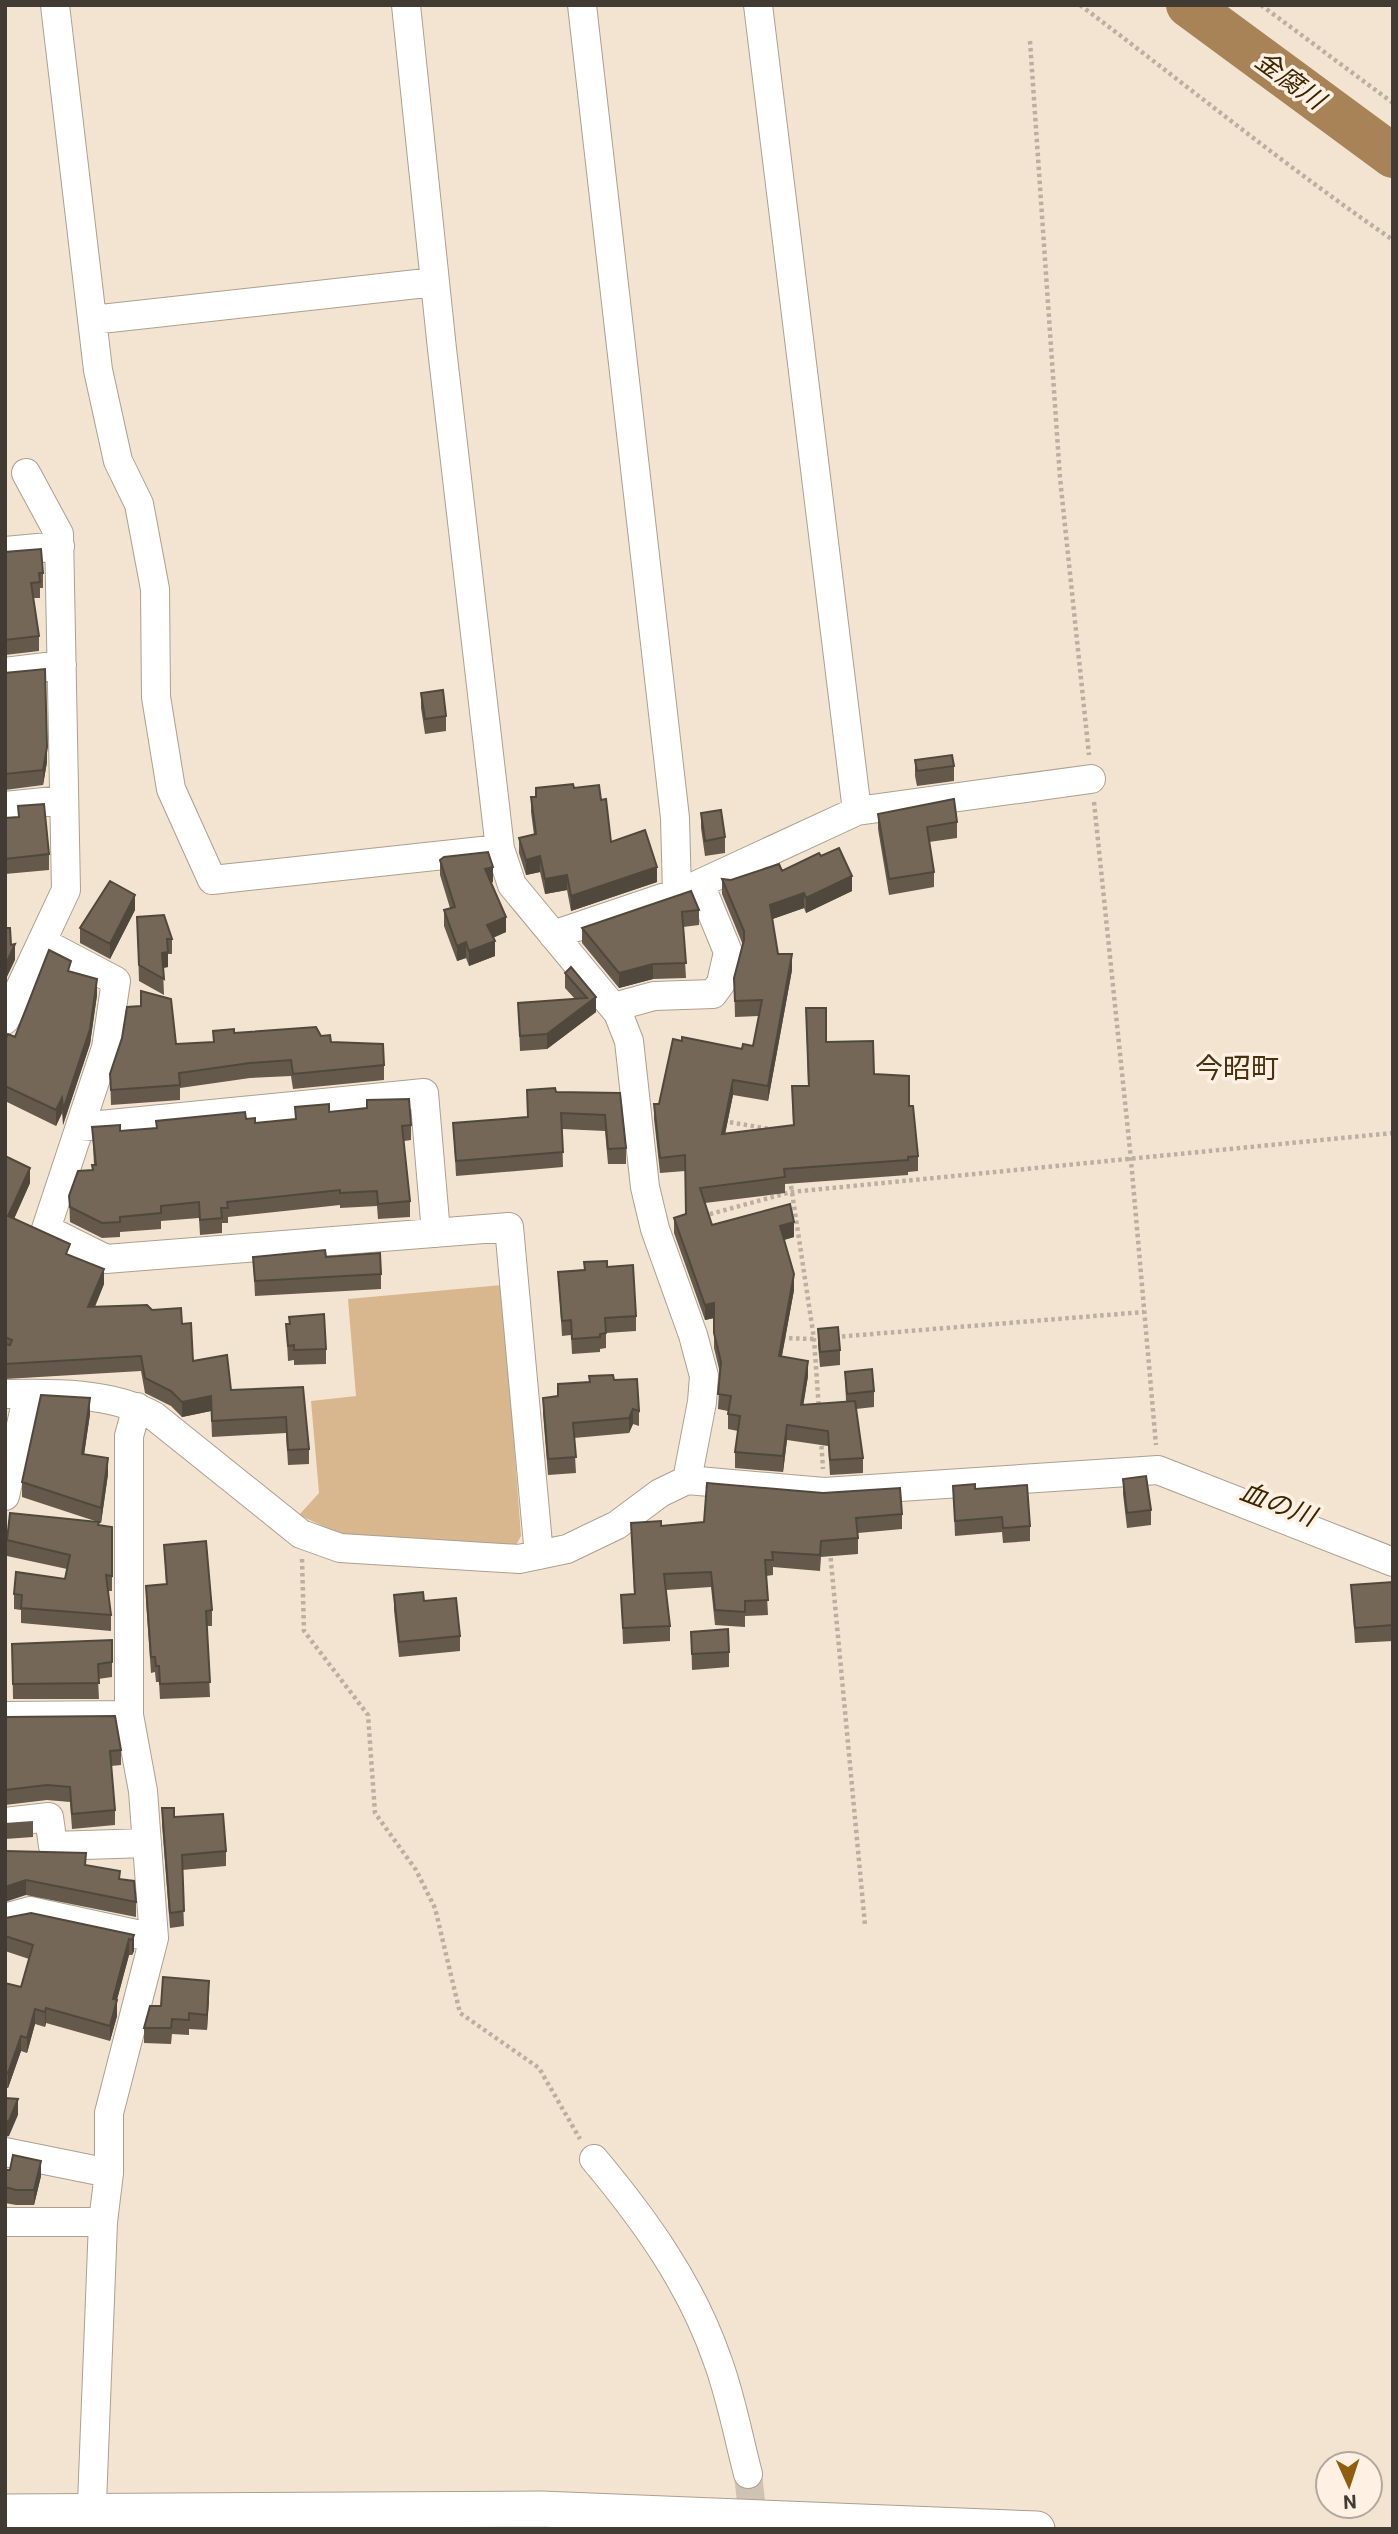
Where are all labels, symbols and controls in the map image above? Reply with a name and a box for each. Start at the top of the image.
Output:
water label: 金腐川 [1250,45,1333,117]
district label: 今昭町 [1195,1052,1279,1085]
water label: 血の川 [1236,1476,1323,1533]
north arrow [1314,2450,1384,2520]
text: N [1343,2490,1357,2513]

